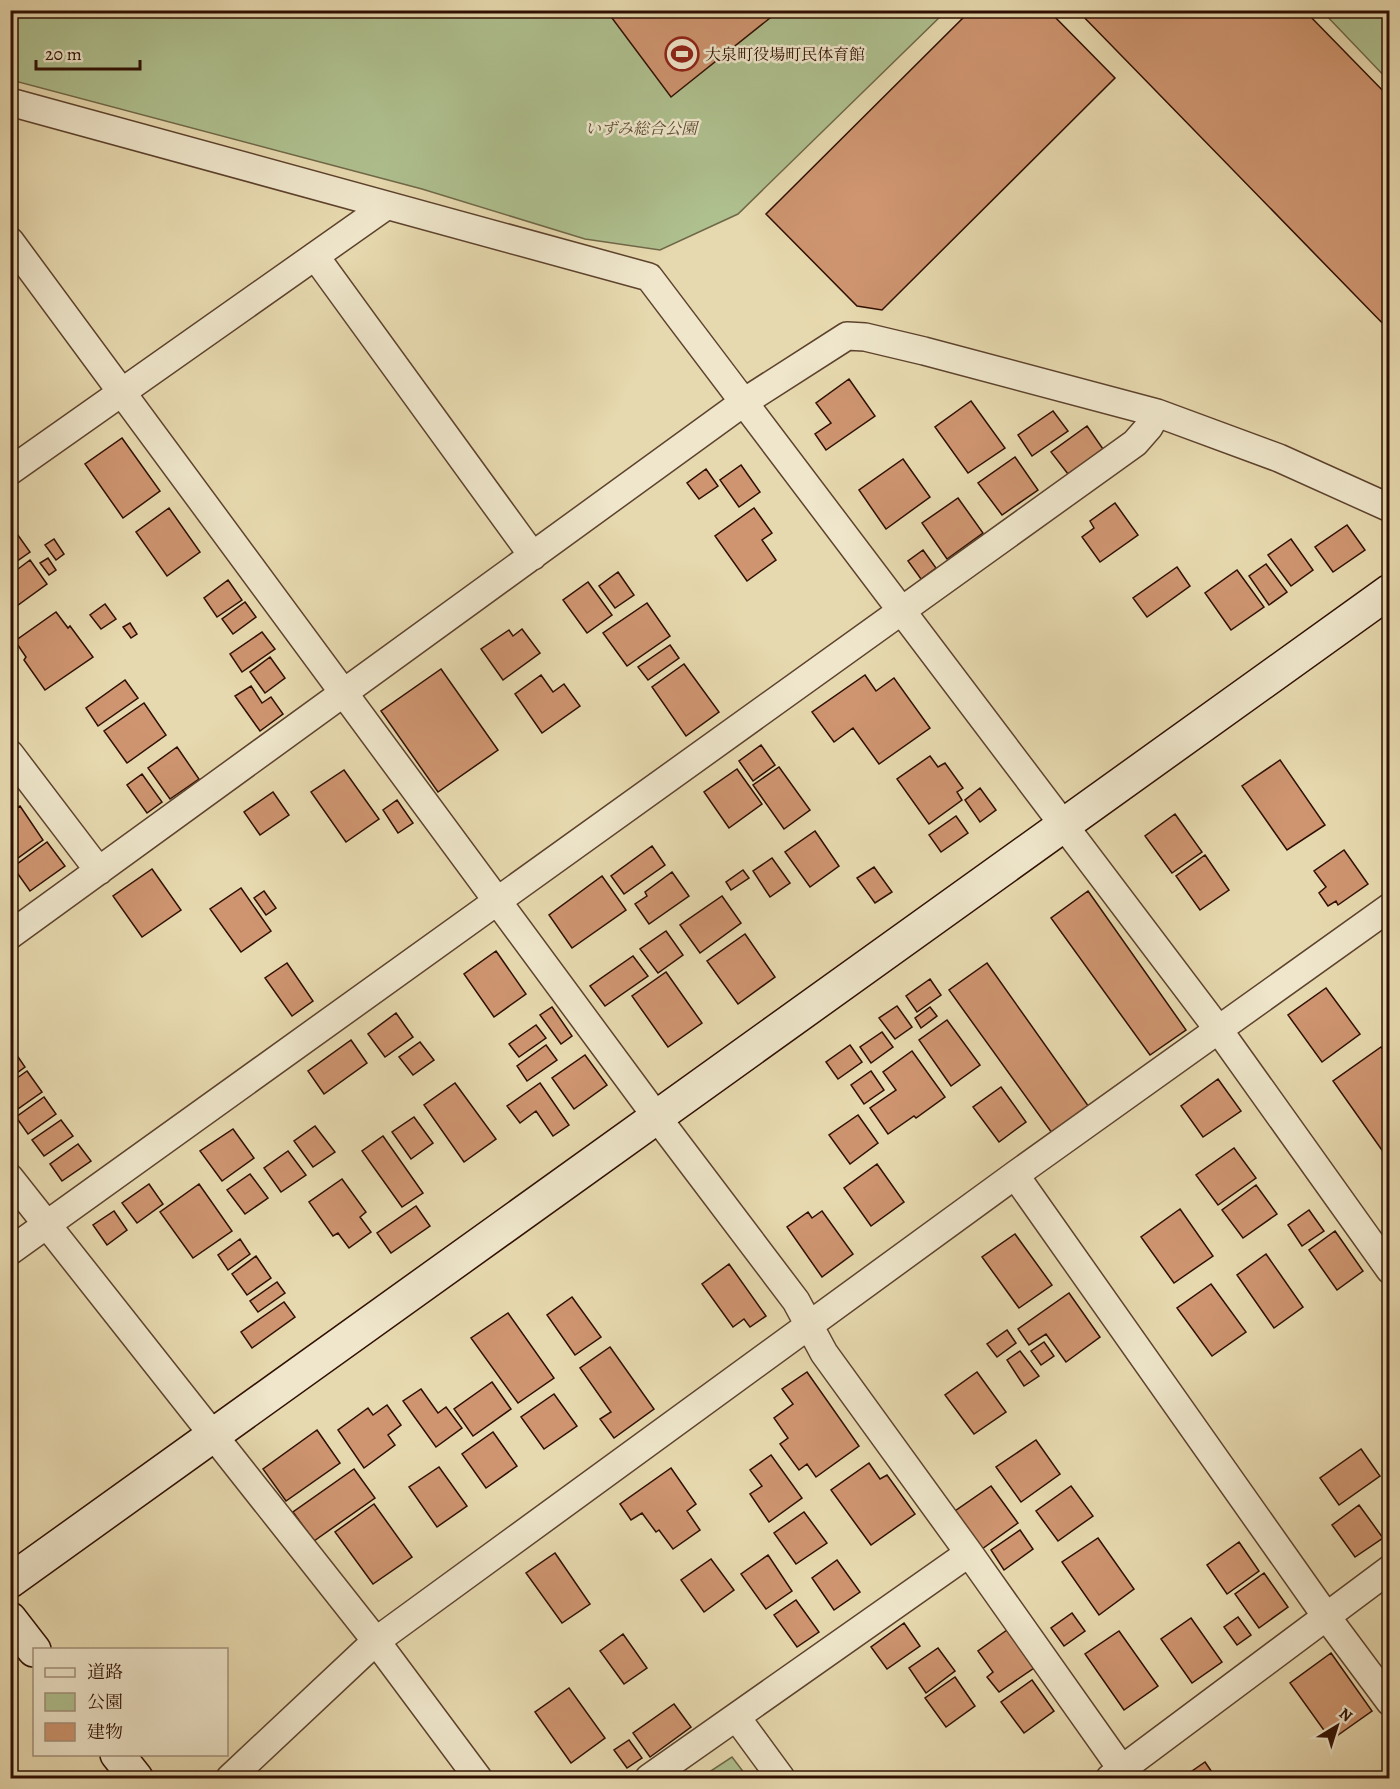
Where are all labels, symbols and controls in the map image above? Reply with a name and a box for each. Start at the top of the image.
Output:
scale bar [36,33,140,71]
sports icon: 大泉町役場町民体育館 [664,36,700,72]
text: 20 m [45,42,82,66]
place label: 大泉町役場町民体育館 [705,44,865,66]
park label: いずみ総合公園 [585,118,700,140]
legend [33,1648,228,1756]
text: 道路 [87,1660,123,1684]
text: 公園 [87,1690,123,1714]
north arrow [1307,1696,1367,1756]
text: N [1334,1703,1357,1727]
text: 建物 [87,1720,123,1744]

